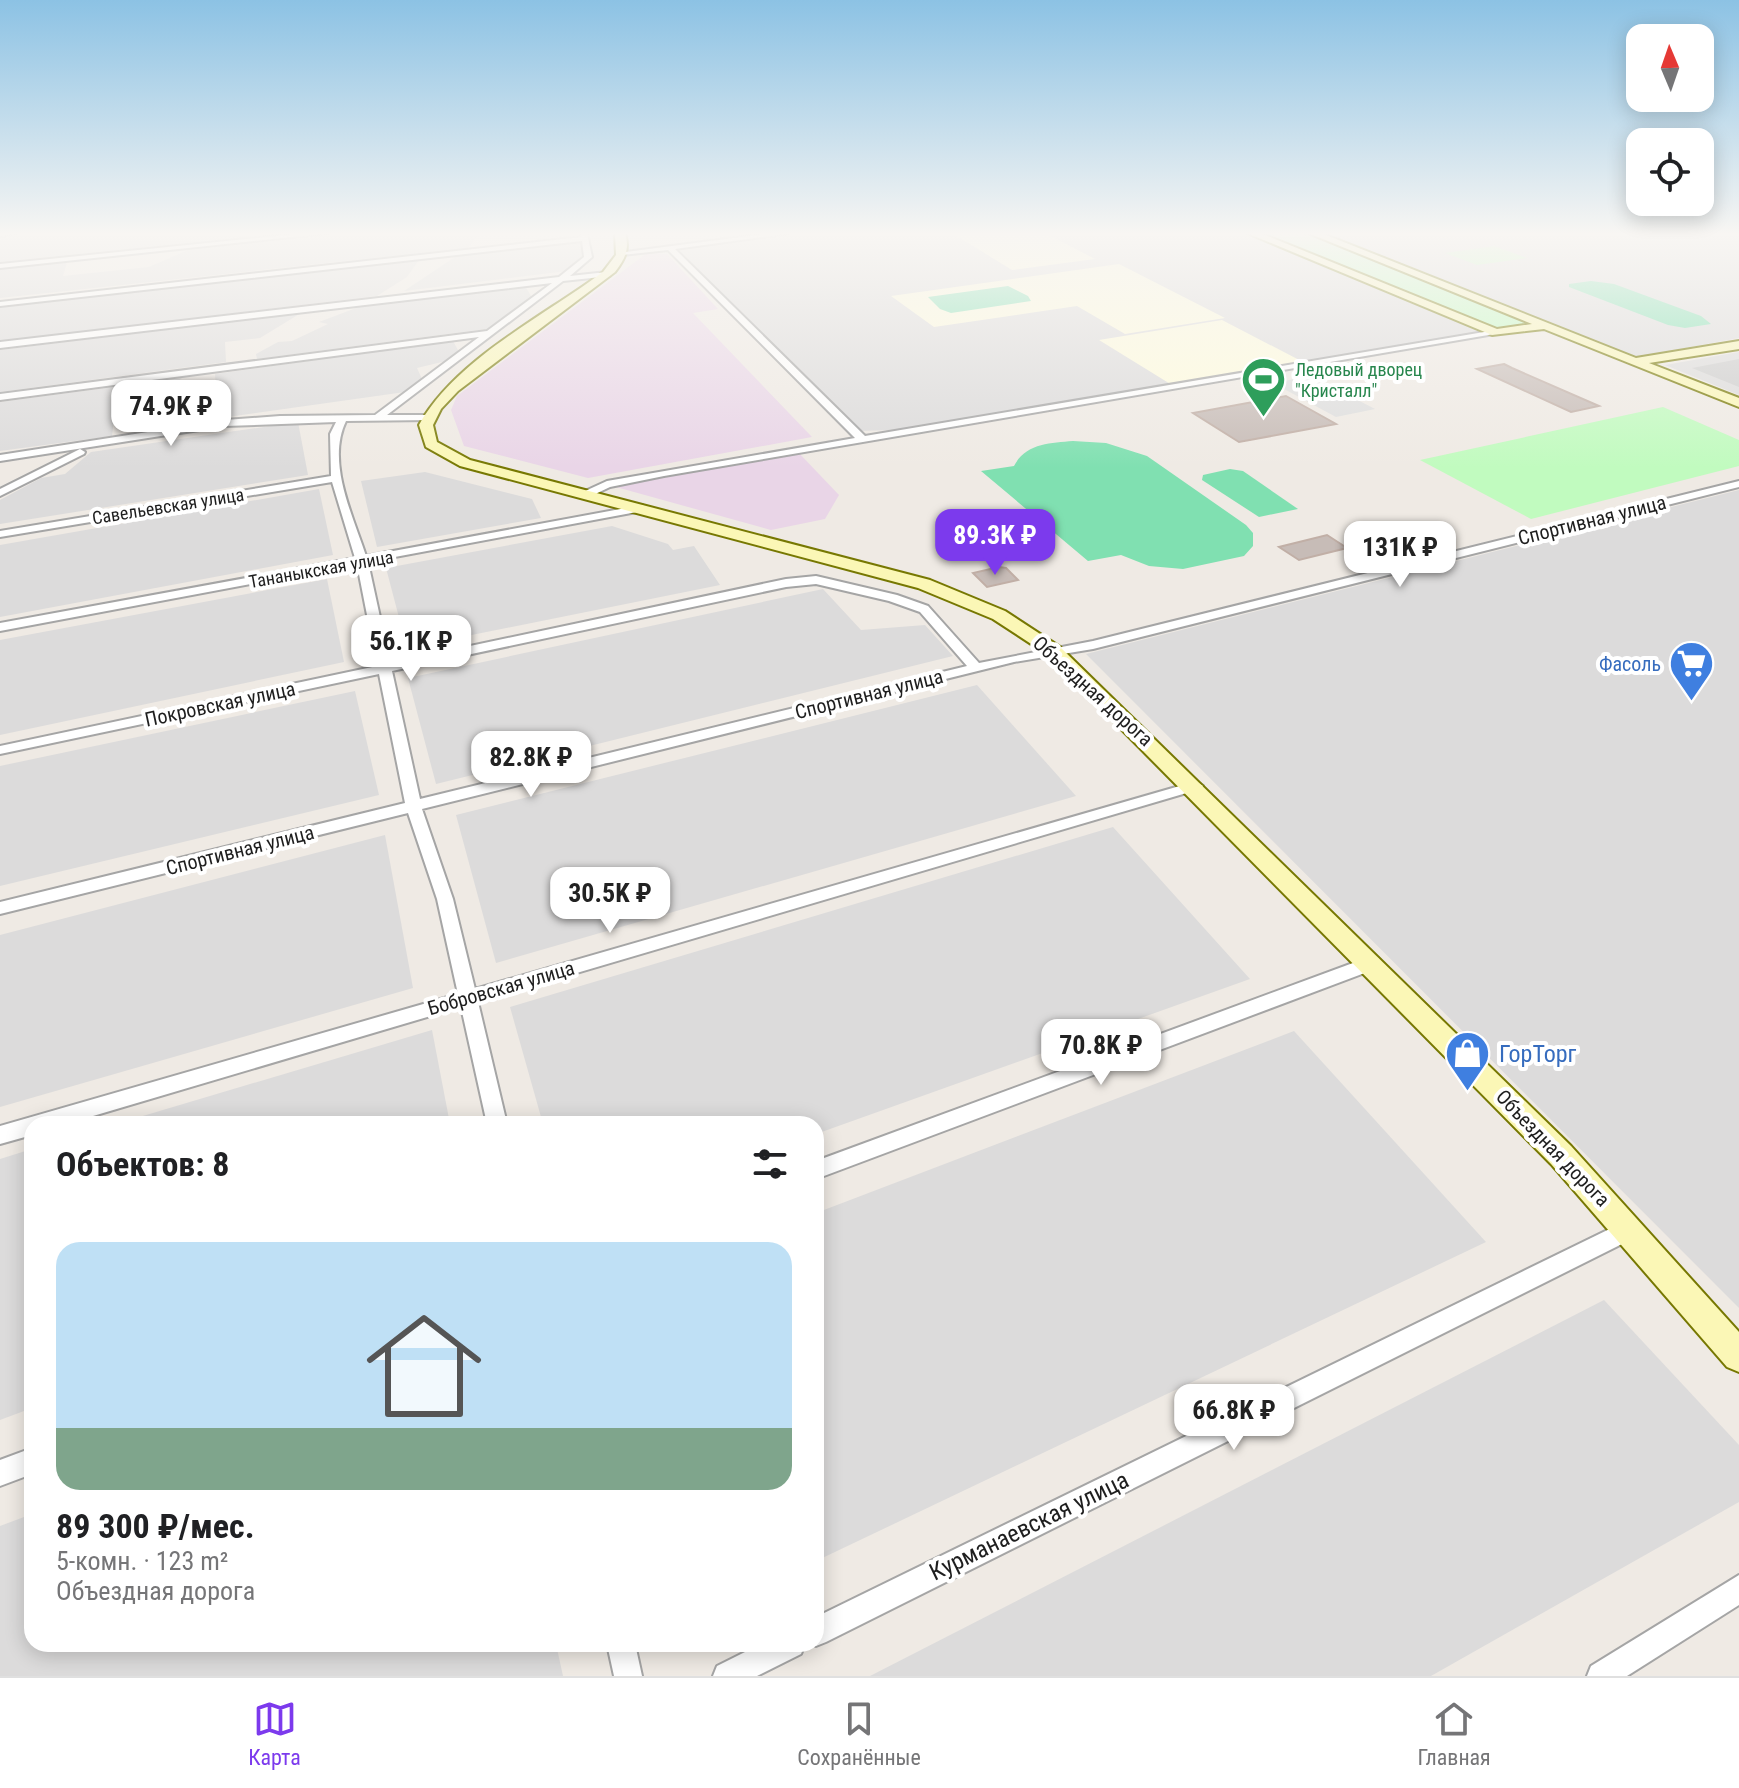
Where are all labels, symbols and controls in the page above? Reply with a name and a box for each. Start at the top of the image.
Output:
north arrow [1626,24,1714,112]
map controls [1626,24,1714,216]
button: locate [1626,128,1714,216]
sports icon: Ледовый дворец "Кристалл" [1240,355,1288,418]
place label: Ледовый дворец "Кристалл" [1295,359,1422,401]
pin: 74.9K ₽ [97,380,245,448]
text: 74.9K ₽ [129,391,213,421]
street label: Савельевская улица [91,484,245,528]
street label: Спортивная улица [1515,490,1669,550]
pin: 89.3K ₽ [921,509,1069,577]
text: 89.3K ₽ [953,520,1037,550]
pin: 131K ₽ [1335,521,1465,589]
text: 131K ₽ [1362,532,1438,562]
street label: Тананыкская улица [247,546,395,592]
pin: 56.1K ₽ [337,615,485,683]
text: 56.1K ₽ [369,626,453,656]
street label: Объездная дорога [1028,631,1158,751]
supermarket icon: Фасоль [1668,640,1716,703]
place label: Фасоль [1599,652,1661,676]
street label: Спортивная улица [792,664,946,724]
street label: Покровская улица [143,676,297,732]
pin: 82.8K ₽ [457,731,605,799]
text: 82.8K ₽ [489,742,573,772]
street label: Спортивная улица [163,820,317,880]
pin: 30.5K ₽ [536,867,684,935]
text: 30.5K ₽ [568,878,652,908]
street label: Бобровская улица [425,956,577,1020]
pin: 70.8K ₽ [1027,1019,1175,1087]
text: 70.8K ₽ [1059,1030,1143,1060]
shop icon: ГорТорг [1444,1030,1492,1093]
place label: ГорТорг [1499,1040,1577,1068]
street label: Объездная дорога [1491,1085,1615,1211]
icon: filters [748,1142,792,1186]
text: Объектов: 8 [56,1144,230,1184]
icon: home [352,1294,496,1438]
pin: 66.8K ₽ [1160,1384,1308,1452]
text: 66.8K ₽ [1192,1395,1276,1425]
street label: Курманаевская улица [925,1466,1133,1586]
text: 89 300 ₽/мес. [56,1506,255,1546]
text: 5-комн. · 123 m² [56,1546,228,1576]
text: Объездная дорога [56,1576,255,1606]
tab: Карта [248,1697,301,1770]
tab: Сохранённые [797,1697,921,1770]
tab: Главная [1417,1697,1491,1770]

